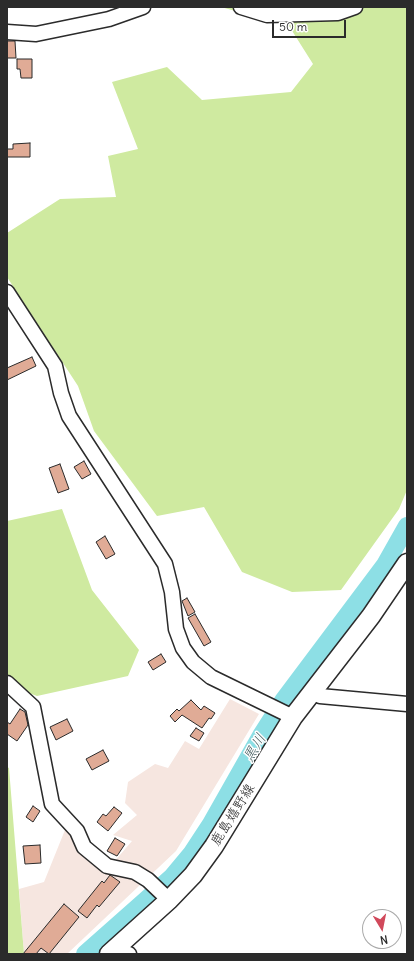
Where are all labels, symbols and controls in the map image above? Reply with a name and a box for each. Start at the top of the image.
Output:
scale bar [274,12,348,38]
text: 50 m [279,19,307,34]
water label: 黒川 [240,731,270,765]
street label: 鹿島嬉野線 [207,781,259,849]
north arrow [362,909,402,949]
text: N [379,932,389,947]

